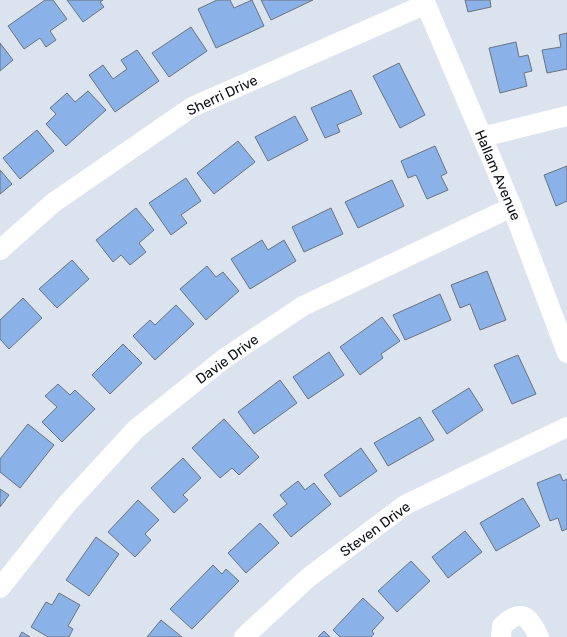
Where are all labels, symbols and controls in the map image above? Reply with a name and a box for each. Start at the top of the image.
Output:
street label: Sherri Drive [184,72,260,119]
street label: Hallam Avenue [471,127,524,223]
street label: Davie Drive [193,331,262,388]
street label: Steven Drive [337,498,414,561]

